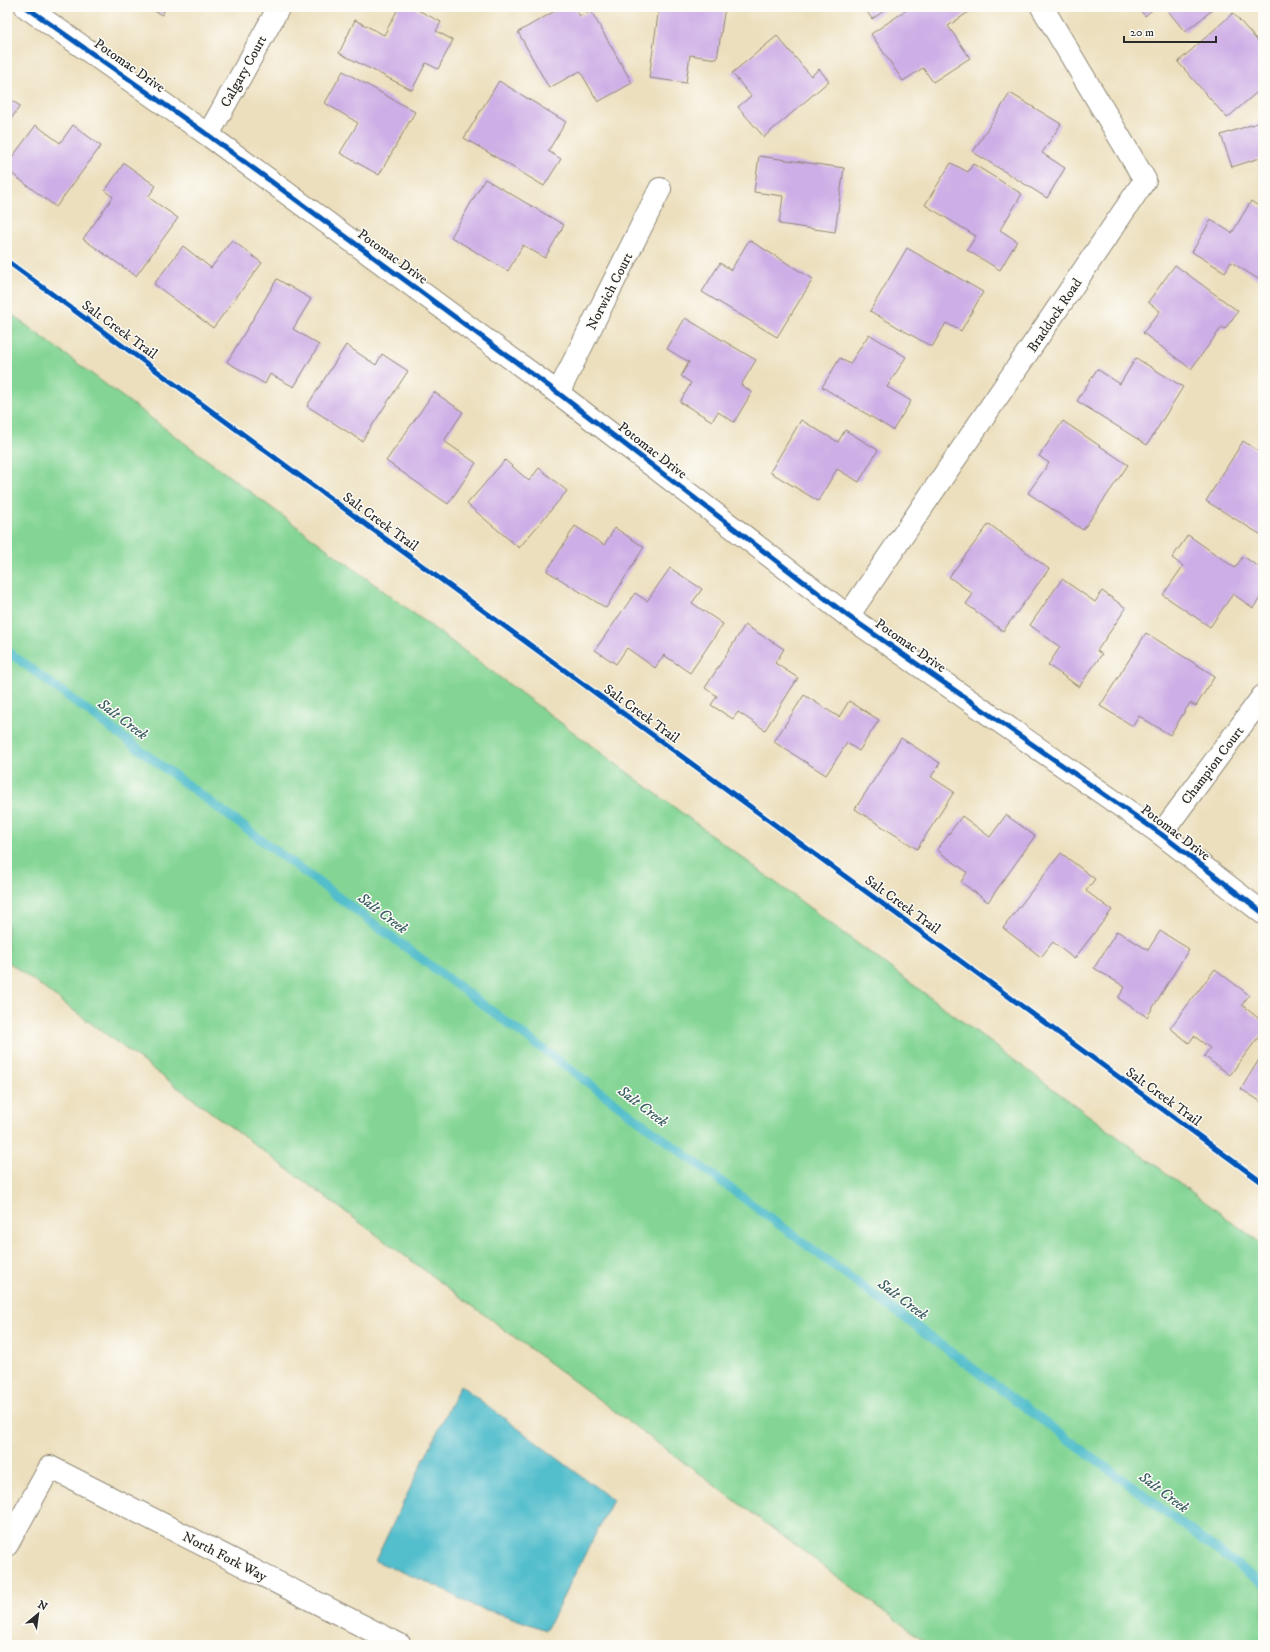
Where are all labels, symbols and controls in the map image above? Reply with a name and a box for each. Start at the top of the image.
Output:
scale bar [1124,18,1216,44]
text: 20 m [1130,25,1154,40]
street label: Calgary Court [217,32,271,111]
street label: Potomac Drive [90,35,169,97]
street label: Potomac Drive [354,225,431,288]
street label: Norwich Court [583,249,637,333]
street label: Braddock Road [1023,275,1086,356]
street label: Salt Creek Trail [78,296,161,364]
street label: Potomac Drive [614,418,691,483]
street label: Salt Creek Trail [339,488,422,556]
street label: Potomac Drive [871,615,950,677]
street label: Salt Creek Trail [600,680,683,748]
water label: Salt Creek [93,694,152,745]
street label: Champion Court [1177,722,1248,808]
street label: Potomac Drive [1137,801,1214,865]
street label: Salt Creek Trail [861,871,944,939]
water label: Salt Creek [353,888,412,939]
street label: Salt Creek Trail [1122,1063,1205,1131]
water label: Salt Creek [613,1081,672,1132]
water label: Salt Creek [873,1274,932,1325]
water label: Salt Creek [1134,1467,1193,1518]
street label: North Fork Way [179,1528,270,1586]
north arrow [18,1594,58,1634]
text: N [35,1598,50,1614]

